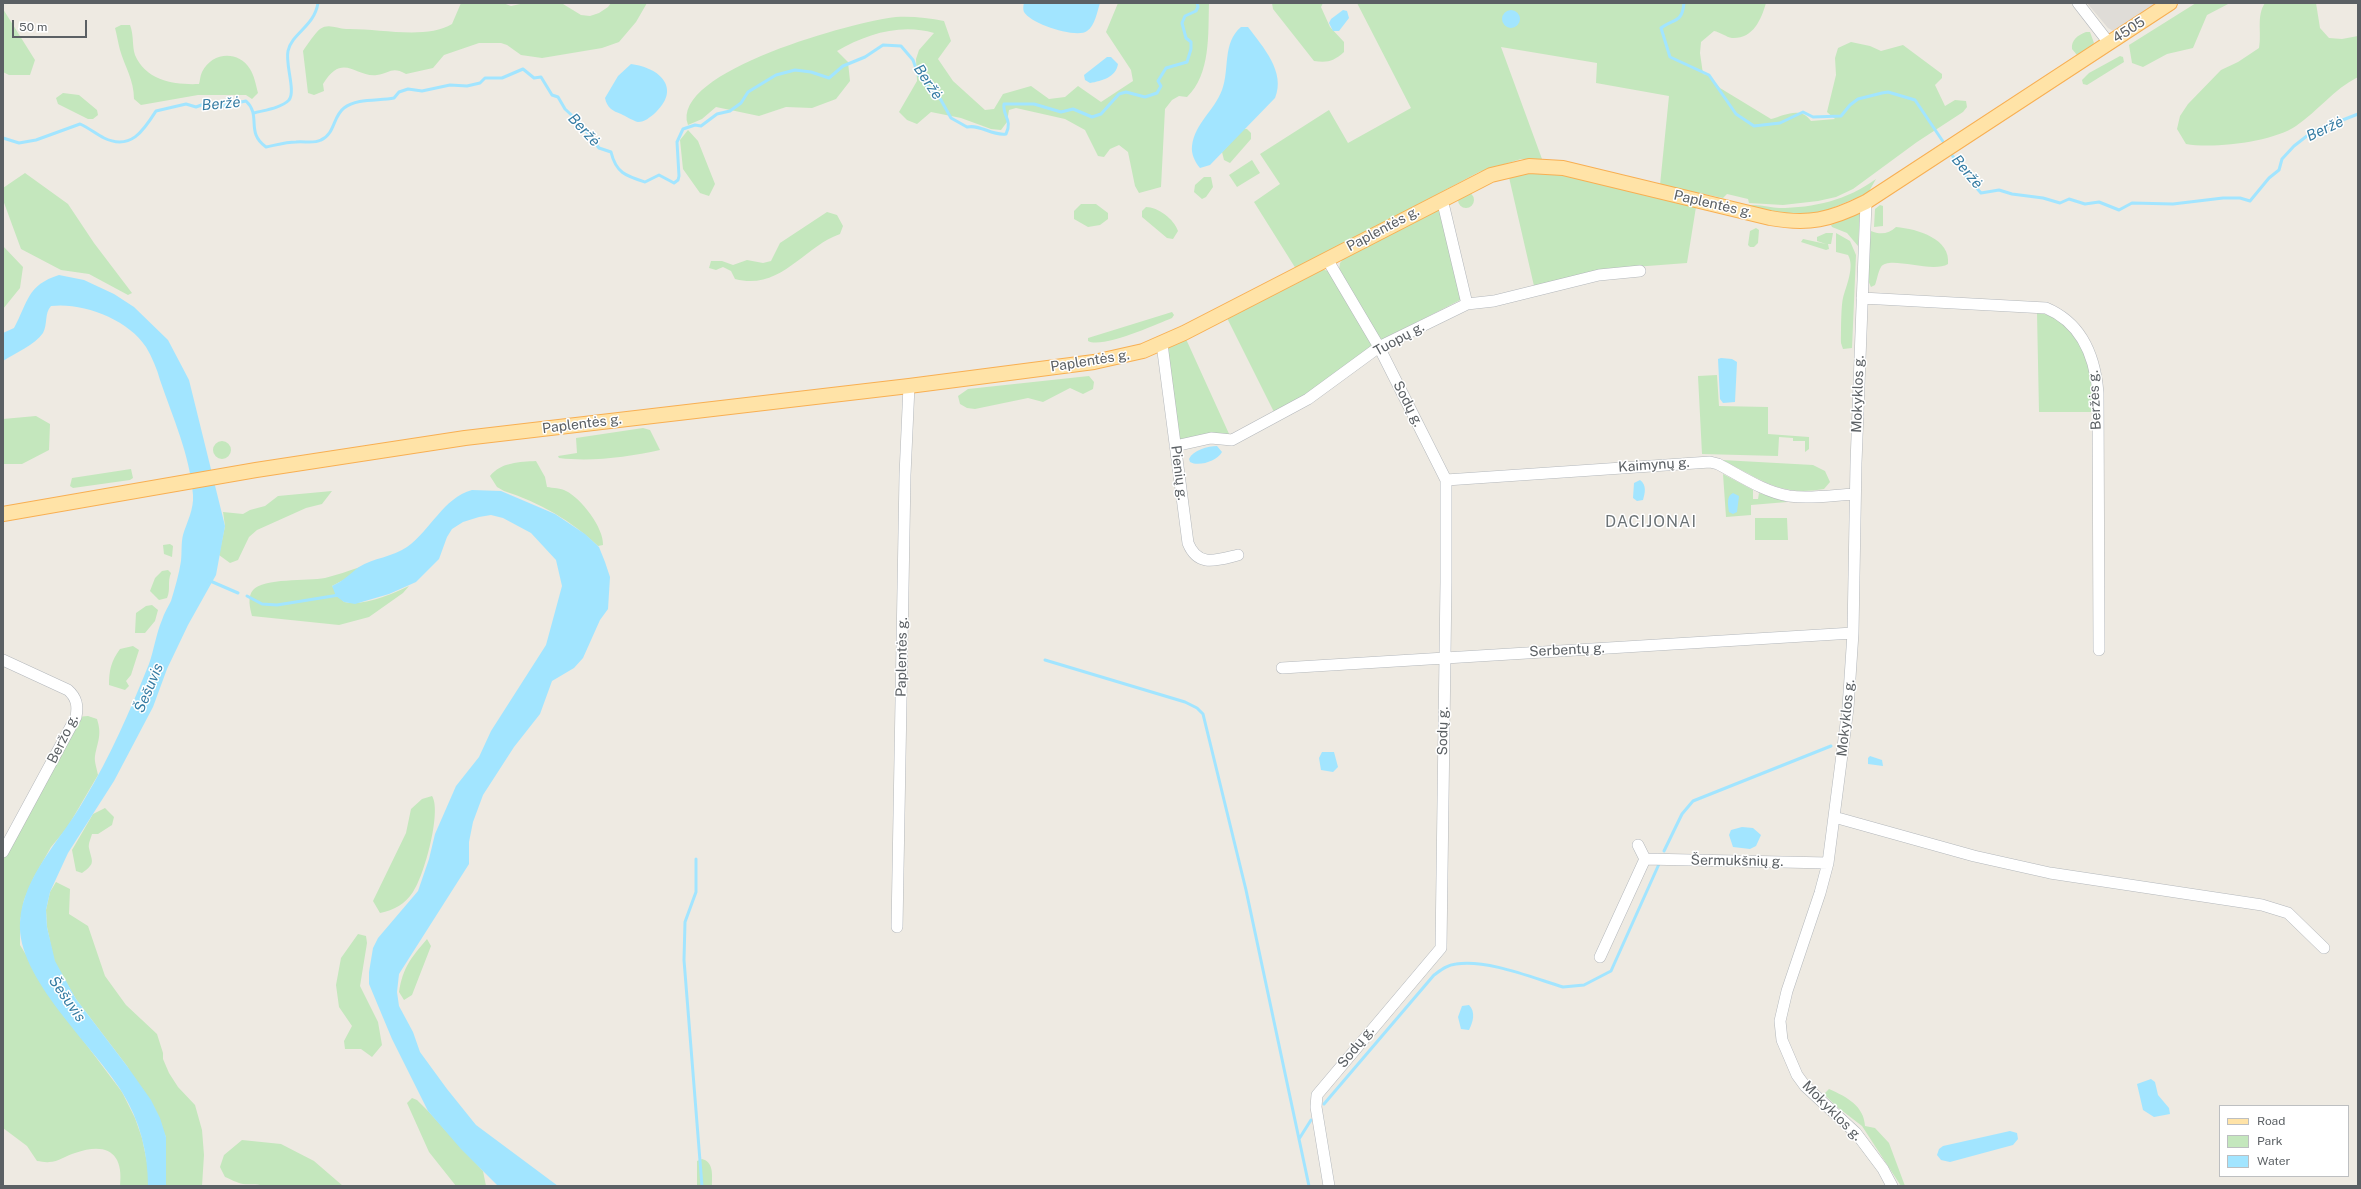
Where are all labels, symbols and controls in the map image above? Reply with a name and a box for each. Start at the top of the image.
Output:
scale bar [14,12,89,38]
street label: 4505 [2110,13,2148,47]
text: 50 m [19,20,47,34]
water label: Beržė [910,61,946,103]
water label: Beržė [201,93,241,115]
water label: Beržė [564,110,604,150]
water label: Beržė [2304,113,2346,145]
water label: Beržė [1948,151,1986,193]
street label: Paplentės g. [1672,187,1754,221]
street label: Paplentės g. [1344,203,1422,255]
street label: Tuopų g. [1371,318,1427,360]
street label: Paplentės g. [1049,346,1131,376]
street label: Mokyklos g. [1848,355,1868,433]
street label: Beržės g. [2085,370,2105,430]
street label: Sodų g. [1389,378,1427,430]
street label: Paplentės g. [541,411,623,437]
street label: Pienių g. [1167,445,1191,501]
street label: Kaimynų g. [1618,454,1690,476]
district label: DACIJONAI [1605,512,1697,532]
street label: Paplentės g. [893,617,911,697]
street label: Serbentų g. [1529,640,1605,660]
water label: Šešuvis [131,661,167,715]
street label: Mokyklos g. [1834,678,1858,758]
street label: Sodų g. [1434,706,1452,756]
street label: Beržo g. [44,712,82,766]
street label: Šermukšnių g. [1690,852,1784,870]
water label: Šešuvis [45,973,89,1025]
street label: Sodų g. [1334,1023,1378,1071]
street label: Mokyklos g. [1799,1078,1865,1144]
legend [2219,1105,2349,1177]
text: Road [2257,1114,2285,1128]
text: Park [2257,1134,2283,1148]
text: Water [2257,1154,2290,1168]

